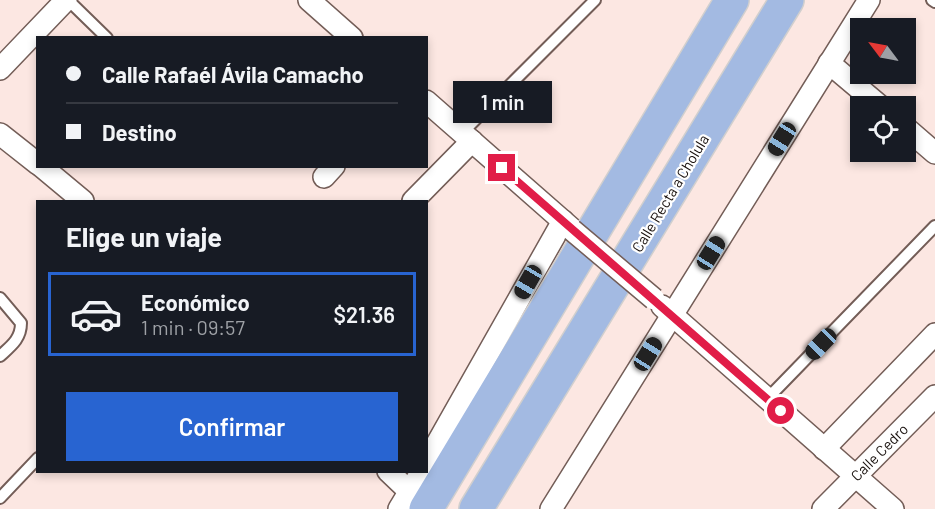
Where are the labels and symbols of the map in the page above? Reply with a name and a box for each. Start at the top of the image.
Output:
north arrow [850,18,916,84]
callout: 1 min [452,81,552,123]
car [765,119,799,159]
street label: Calle Recta a Cholula [628,131,712,255]
route end [488,154,515,181]
car [694,233,728,273]
car [511,262,545,302]
car [802,325,840,363]
car [631,334,665,374]
route start [767,397,794,424]
street label: Calle Cedro [847,420,911,484]

